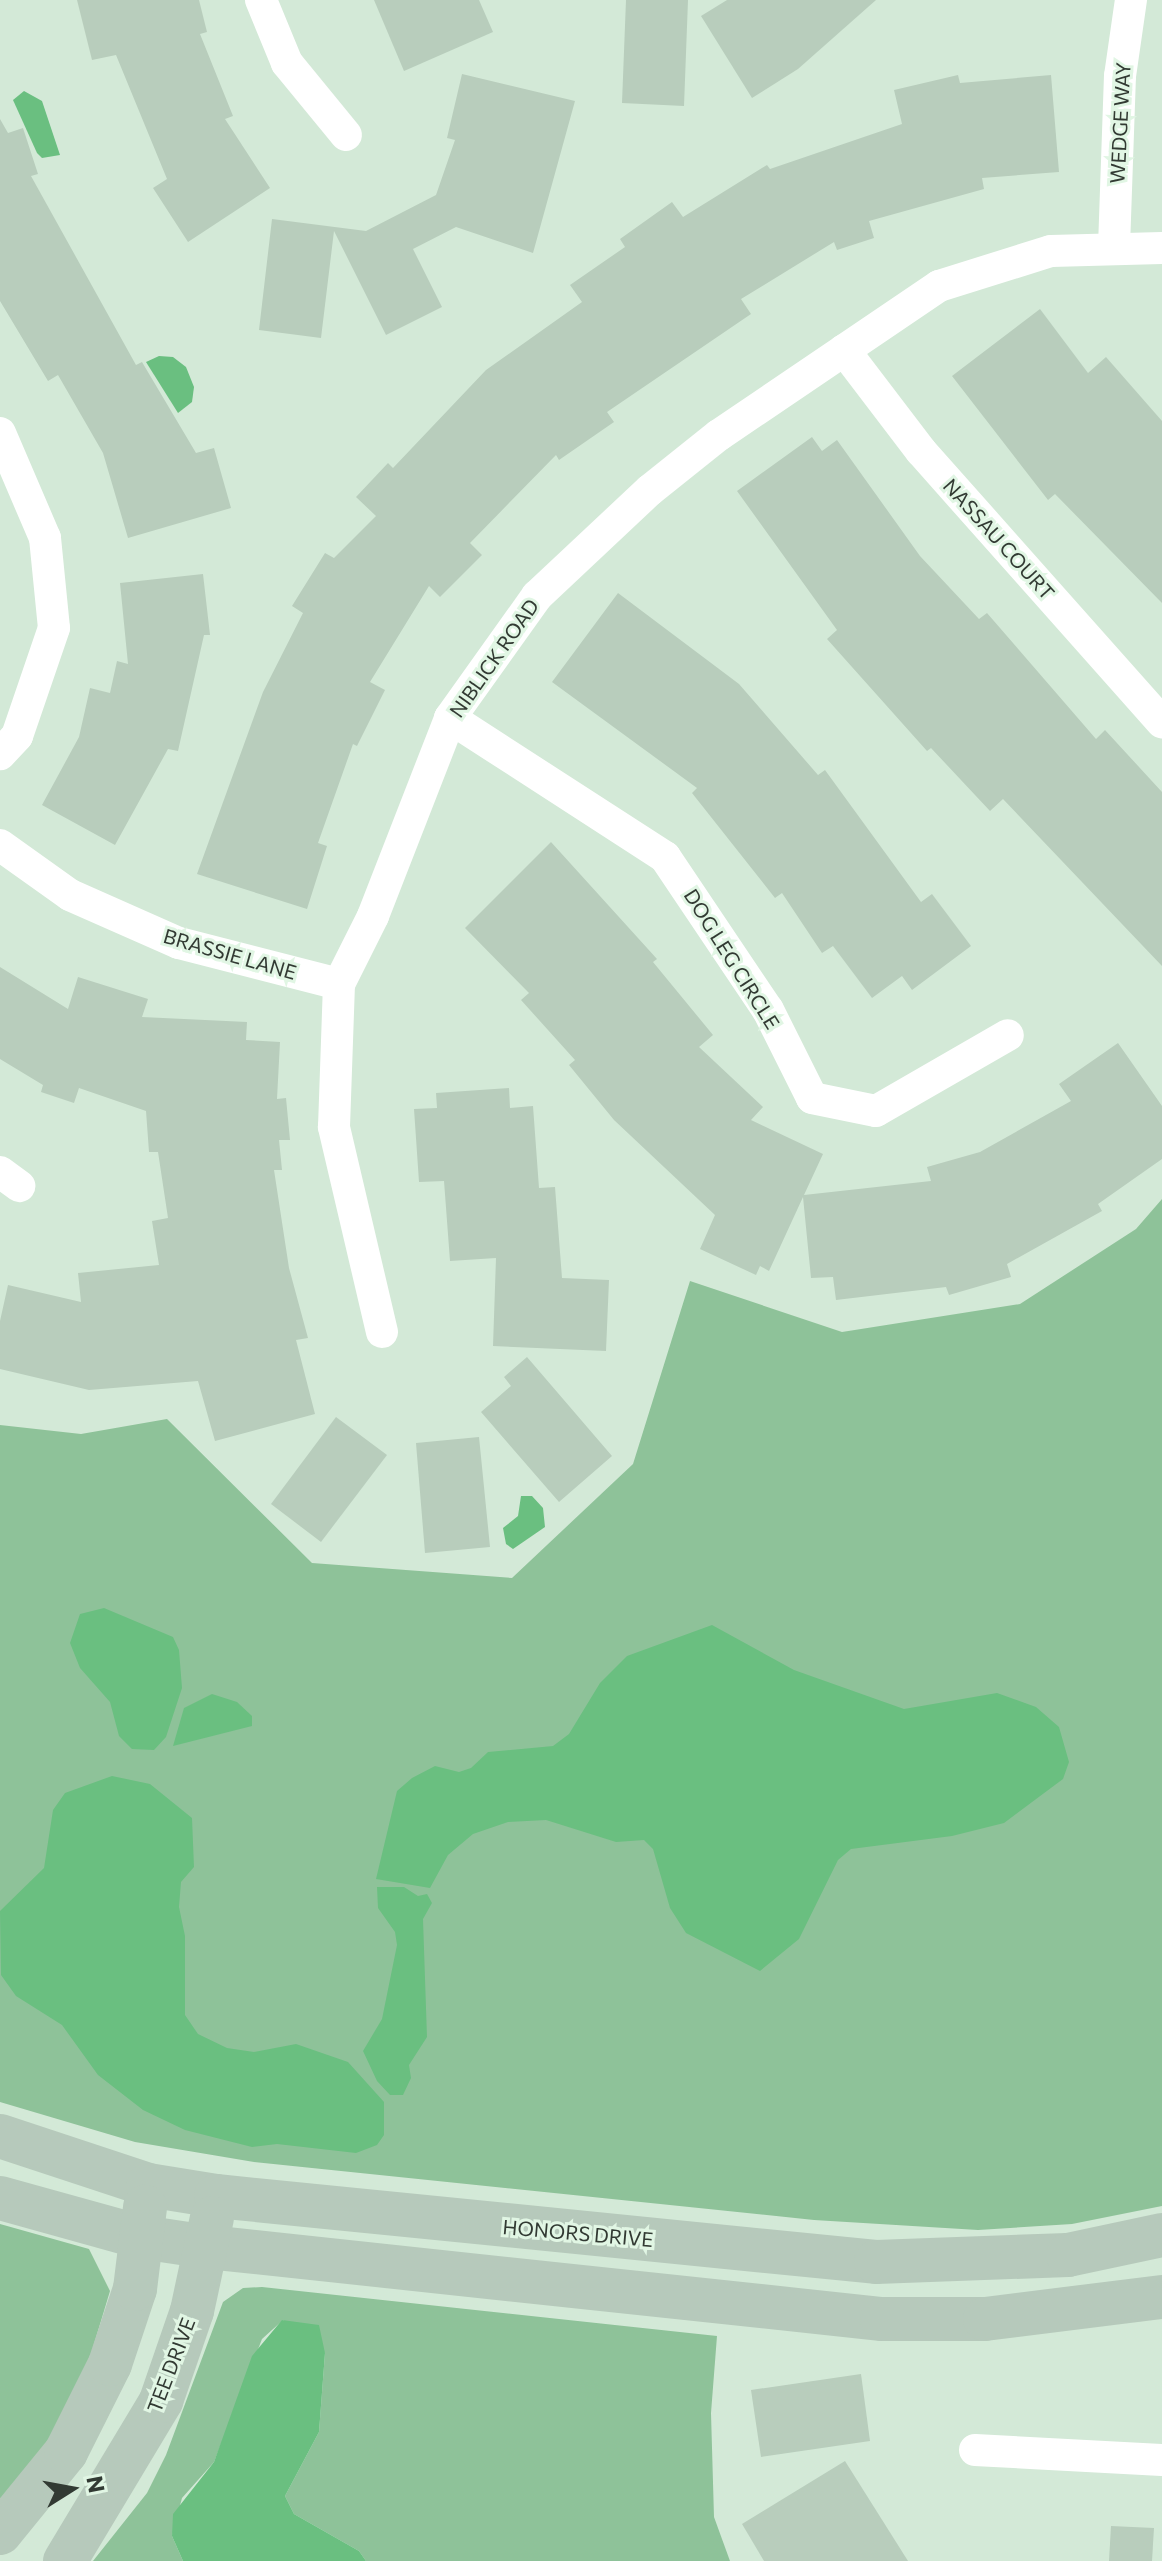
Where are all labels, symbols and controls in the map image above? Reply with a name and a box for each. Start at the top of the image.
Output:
street label: WEDGE WAY [1105,62,1135,184]
street label: NASSAU COURT [938,474,1060,604]
street label: NIBLICK ROAD [444,594,544,722]
street label: DOG LEG CIRCLE [679,884,785,1034]
street label: BRASSIE LANE [161,924,299,984]
street label: HONORS DRIVE [502,2214,654,2252]
street label: TEE DRIVE [142,2314,200,2416]
north arrow [32,2449,112,2529]
text: N [81,2474,111,2495]

